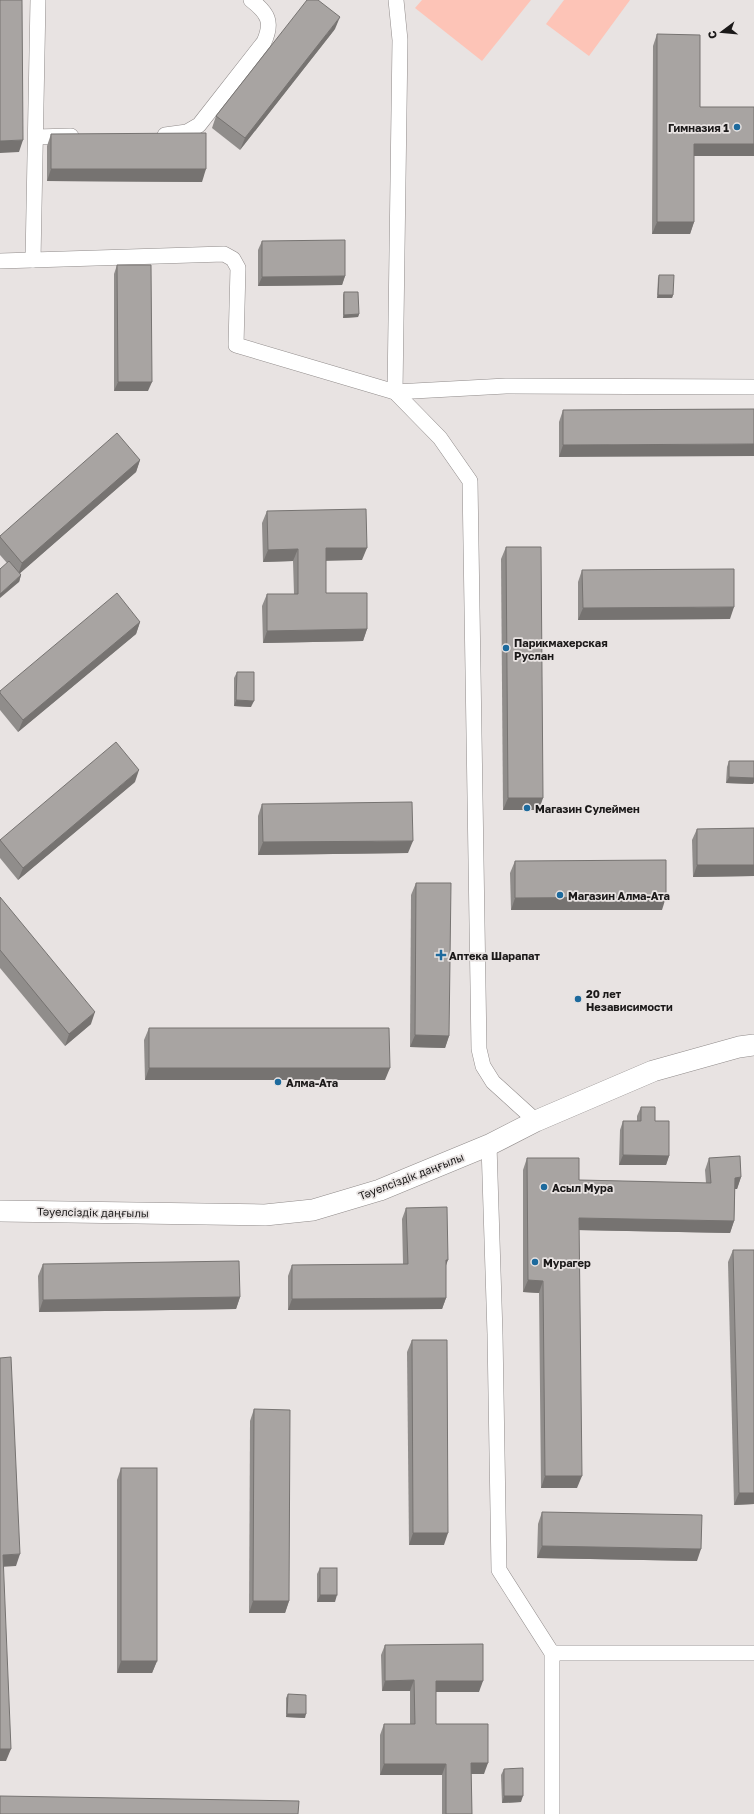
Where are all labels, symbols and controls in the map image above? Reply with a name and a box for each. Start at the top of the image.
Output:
north arrow [702,12,742,52]
text: С [705,29,719,40]
place label: Гимназия 1 [668,121,729,134]
marker: Гимназия 1 [732,122,742,132]
place label: Парикмахерская Руслан [514,636,608,662]
marker: Парикмахерская Руслан [501,643,511,653]
place label: Магазин Сулеймен [535,802,640,815]
marker: Магазин Сулеймен [522,803,532,813]
place label: Магазин Алма-Ата [568,889,670,902]
marker: Магазин Алма-Ата [555,890,565,900]
place label: Аптека Шарапат [449,949,540,962]
marker: Аптека Шарапат [436,950,446,960]
place label: 20 лет Независимости [586,987,673,1013]
marker: 20 лет Независимости [573,994,583,1004]
place label: Алма-Ата [286,1076,338,1089]
marker: Алма-Ата [273,1077,283,1087]
street label: Тәуелсіздік даңғылы [356,1150,466,1202]
place label: Асыл Мура [552,1181,613,1194]
marker: Асыл Мура [539,1182,549,1192]
street label: Тәуелсіздік даңғылы [37,1205,149,1219]
place label: Мурагер [543,1256,591,1269]
marker: Мурагер [530,1257,540,1267]

